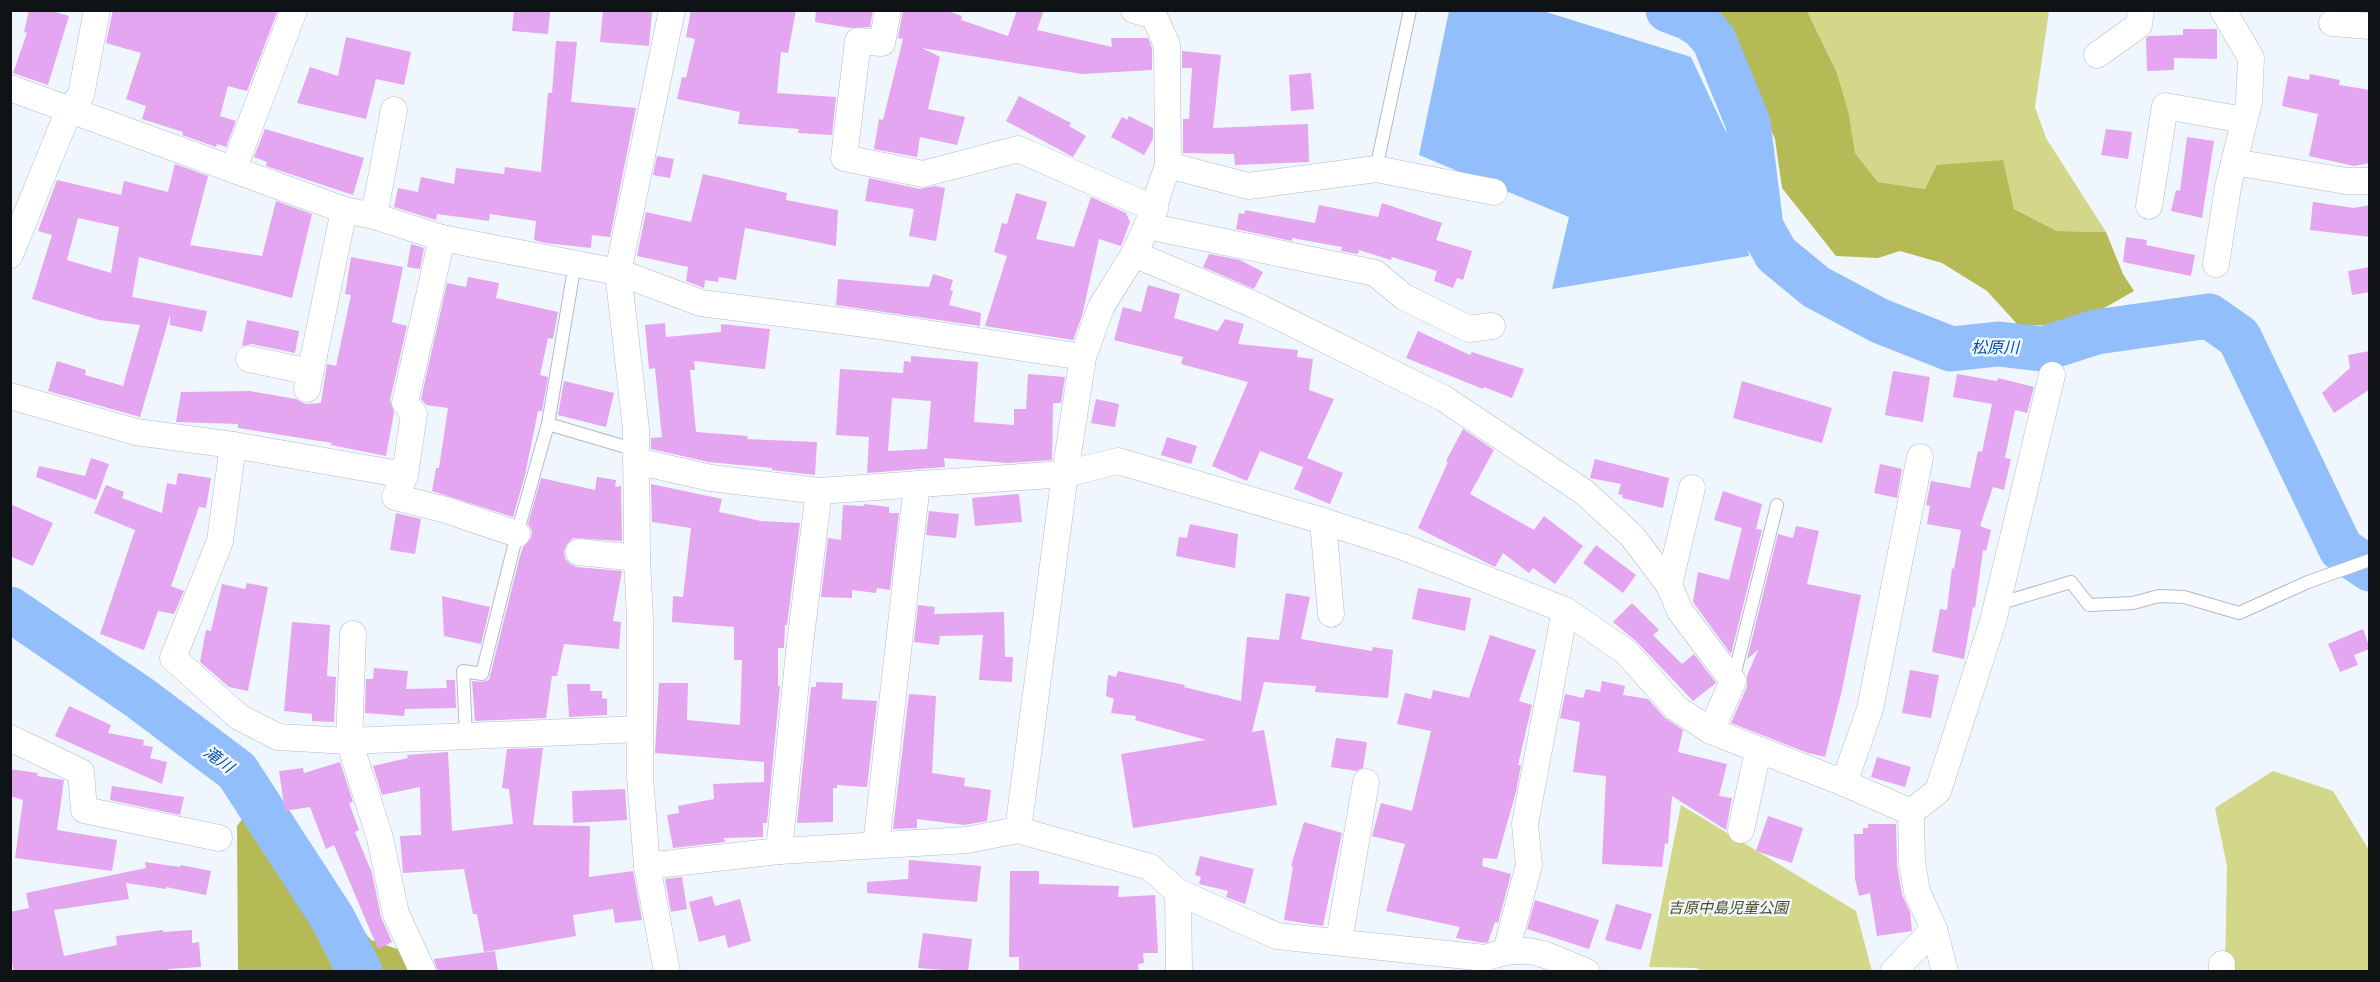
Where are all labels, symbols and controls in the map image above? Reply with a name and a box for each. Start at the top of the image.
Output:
water label: 松原川 [1971,337,2021,357]
water label: 滝川 [200,741,239,778]
park label: 吉原中島児童公園 [1668,898,1790,917]

